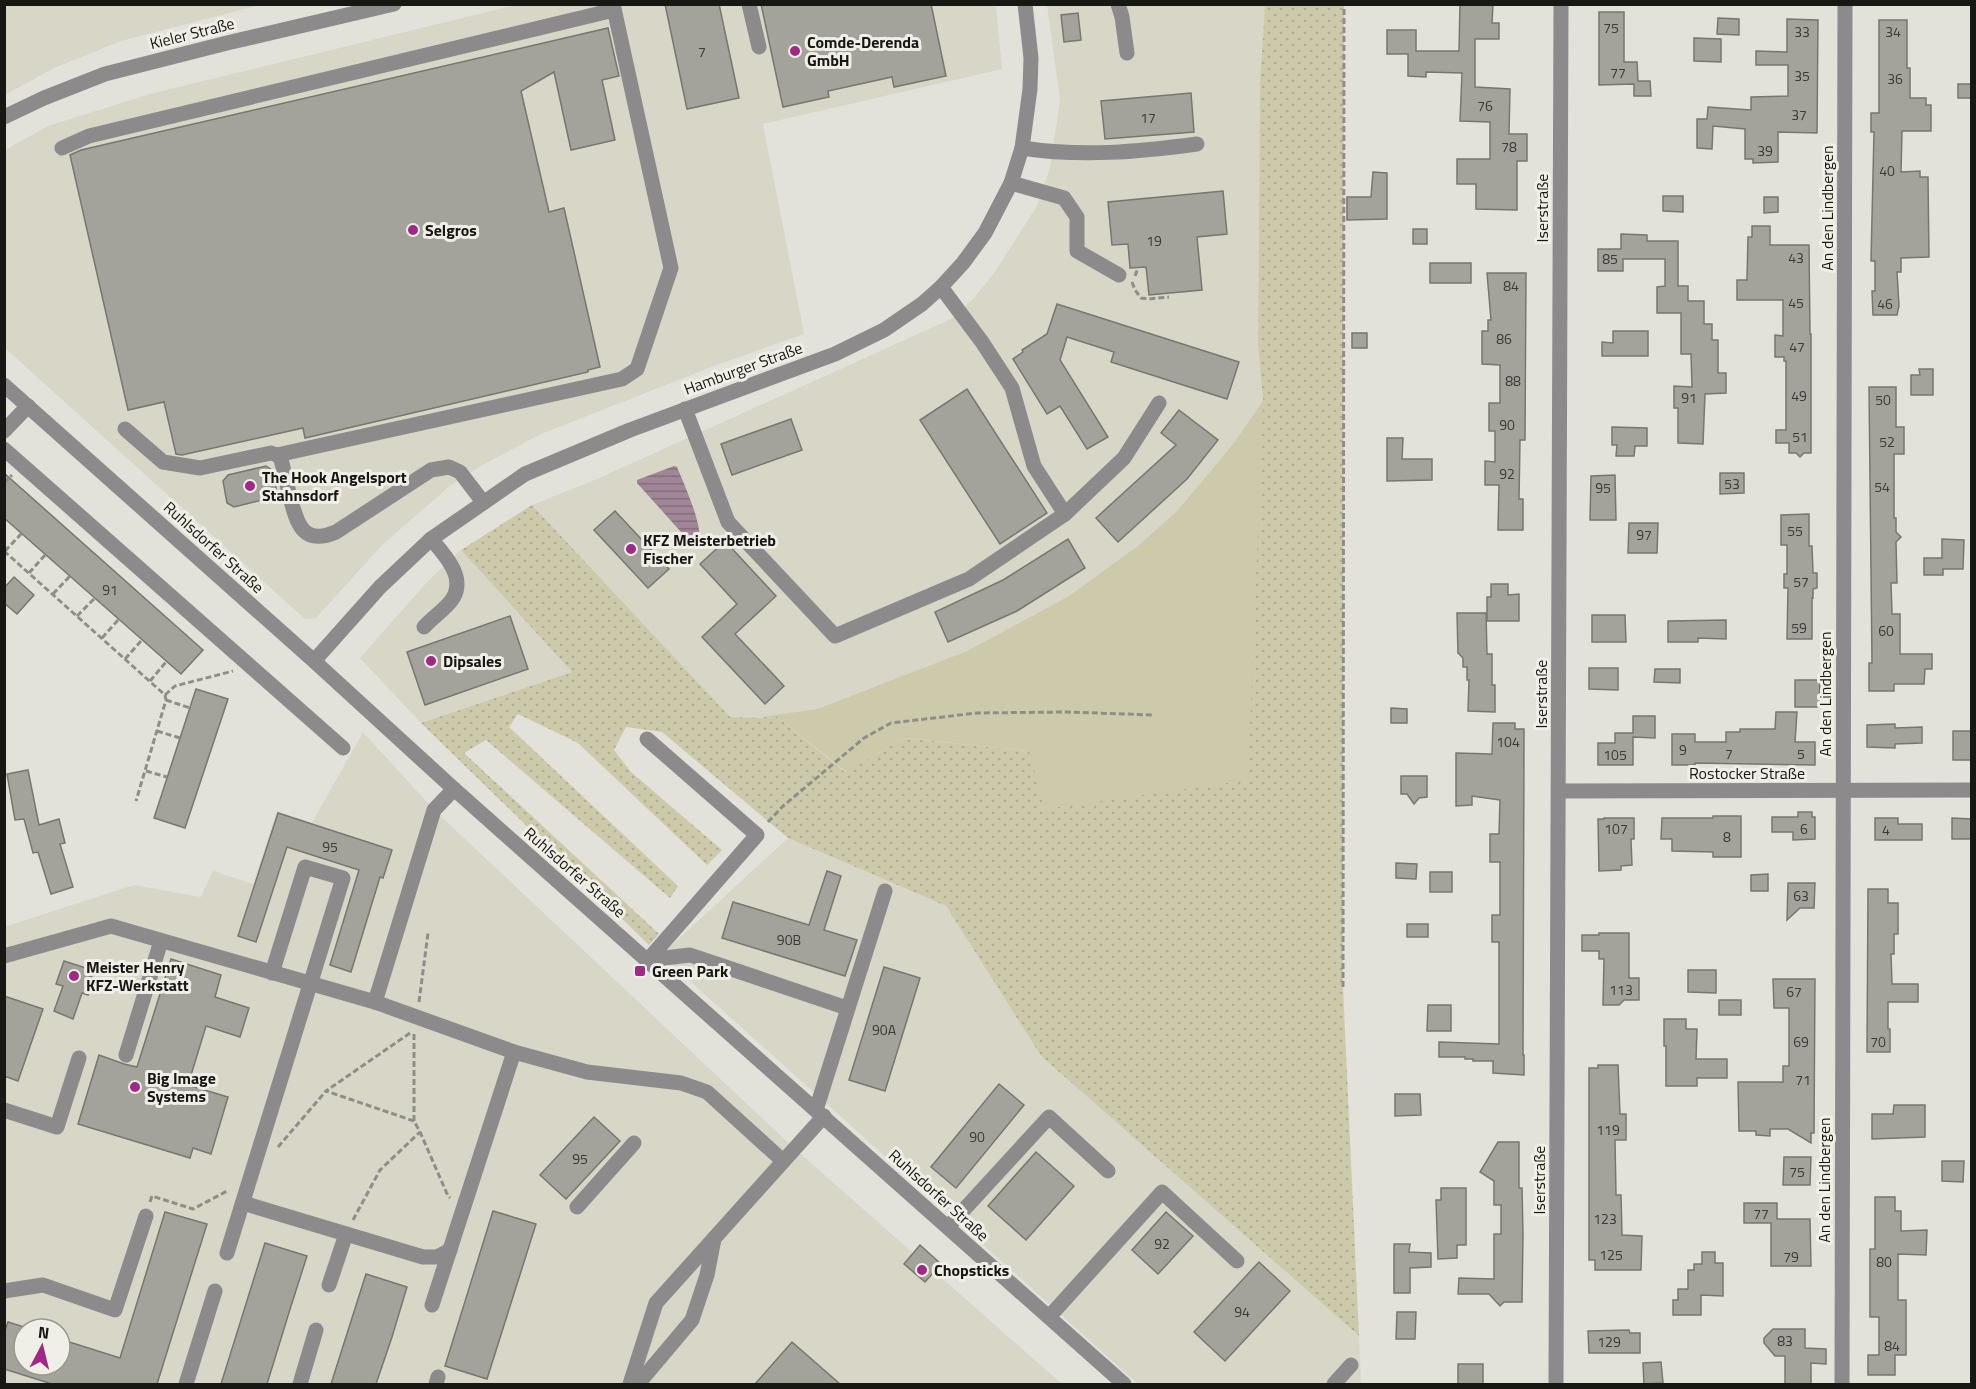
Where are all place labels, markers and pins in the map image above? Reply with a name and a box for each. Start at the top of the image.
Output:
place label: Comde-Derenda GmbH [807,30,919,72]
marker: Comde-Derenda GmbH [788,44,802,58]
place label: Selgros [425,218,477,242]
marker: Selgros [406,223,420,237]
place label: The Hook Angelsport Stahnsdorf [262,465,407,507]
marker: The Hook Angelsport Stahnsdorf [243,479,257,493]
place label: KFZ Meisterbetrieb Fischer [643,528,776,570]
marker: KFZ Meisterbetrieb Fischer [624,542,638,556]
place label: Dipsales [443,649,502,673]
marker: Dipsales [424,654,438,668]
place label: Meister Henry KFZ-Werkstatt [86,955,189,997]
place label: Green Park [652,959,729,983]
marker: Green Park [633,964,647,978]
marker: Meister Henry KFZ-Werkstatt [67,969,81,983]
place label: Big Image Systems [147,1066,216,1108]
marker: Big Image Systems [128,1080,142,1094]
place label: Chopsticks [934,1258,1009,1282]
marker: Chopsticks [915,1263,929,1277]

